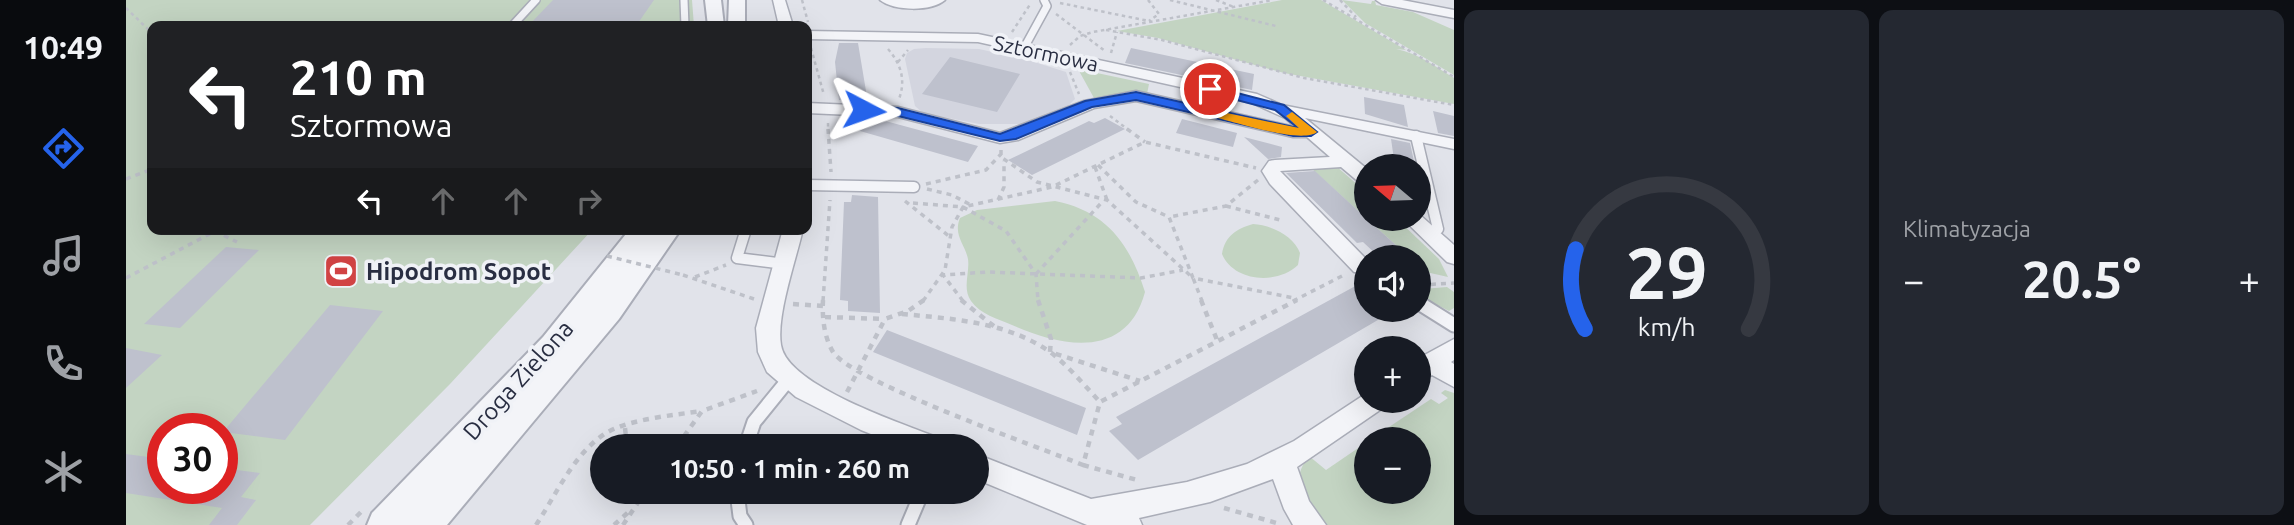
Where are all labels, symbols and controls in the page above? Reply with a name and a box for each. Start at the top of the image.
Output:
text: 10:49 [23,29,103,65]
street label: Sztormowa [991,30,1101,76]
icon: left [175,49,266,140]
text: 210 m [290,49,427,104]
pin [1180,59,1240,119]
icon: arrive [1191,70,1229,108]
position arrow [827,73,901,147]
text: Sztormowa [290,107,452,143]
icon: directions [39,124,88,173]
north arrow [1354,154,1432,231]
map controls [1354,154,1431,504]
icon: left [351,182,389,220]
icon: ahead [424,182,462,220]
icon: ahead [497,182,535,220]
icon: right [570,182,608,220]
text: Klimatyzacja [1903,216,2031,241]
icon: music [39,231,88,280]
text: 29 [1625,231,1708,313]
button: sound [1354,245,1431,322]
text: 20.5° [2022,250,2141,308]
sports icon: Hipodrom Sopot [322,252,360,290]
place label: Hipodrom Sopot [366,258,551,285]
text: − [1903,259,1924,301]
text: + [2239,259,2260,301]
text: km/h [1638,312,1695,340]
street label: Droga Zielona [457,315,579,445]
button: + [1354,336,1431,413]
icon: phone [39,339,88,388]
speed limit sign: 30 [147,413,238,504]
button: − [1354,427,1431,504]
icon: climate [39,447,88,496]
text: 10:50 · 1 min · 260 m [669,454,910,483]

